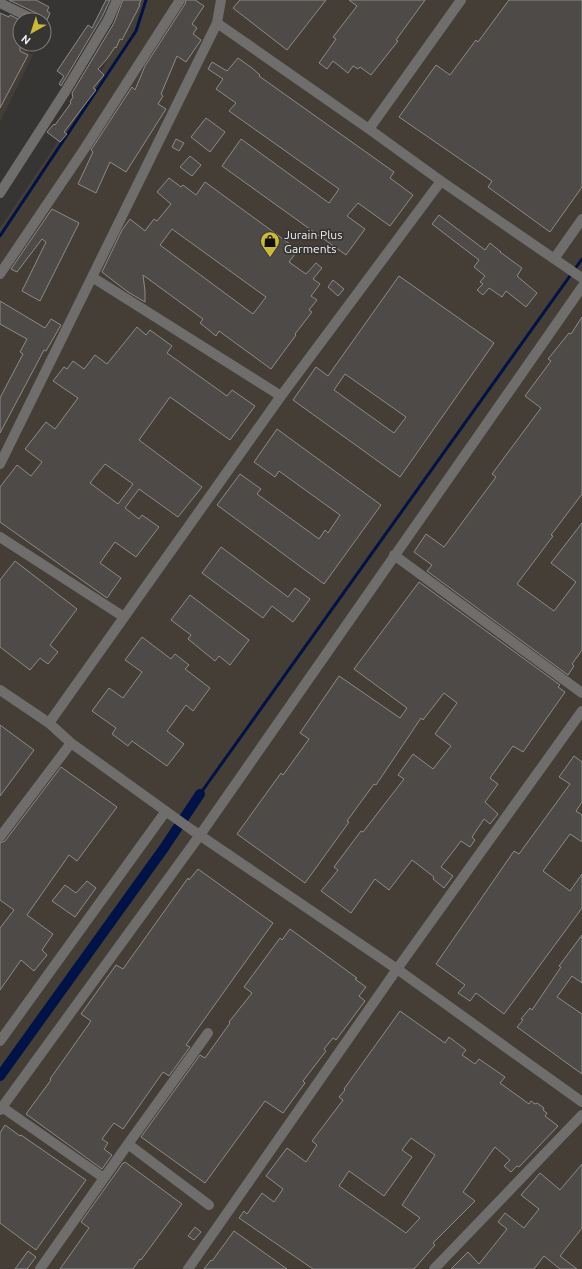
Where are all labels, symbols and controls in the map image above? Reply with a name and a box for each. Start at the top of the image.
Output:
north arrow [12,12,52,52]
text: N [19,33,33,47]
place label: Jurain Plus Garments [284,228,342,255]
shop icon: Jurain Plus Garments [259,230,281,258]

